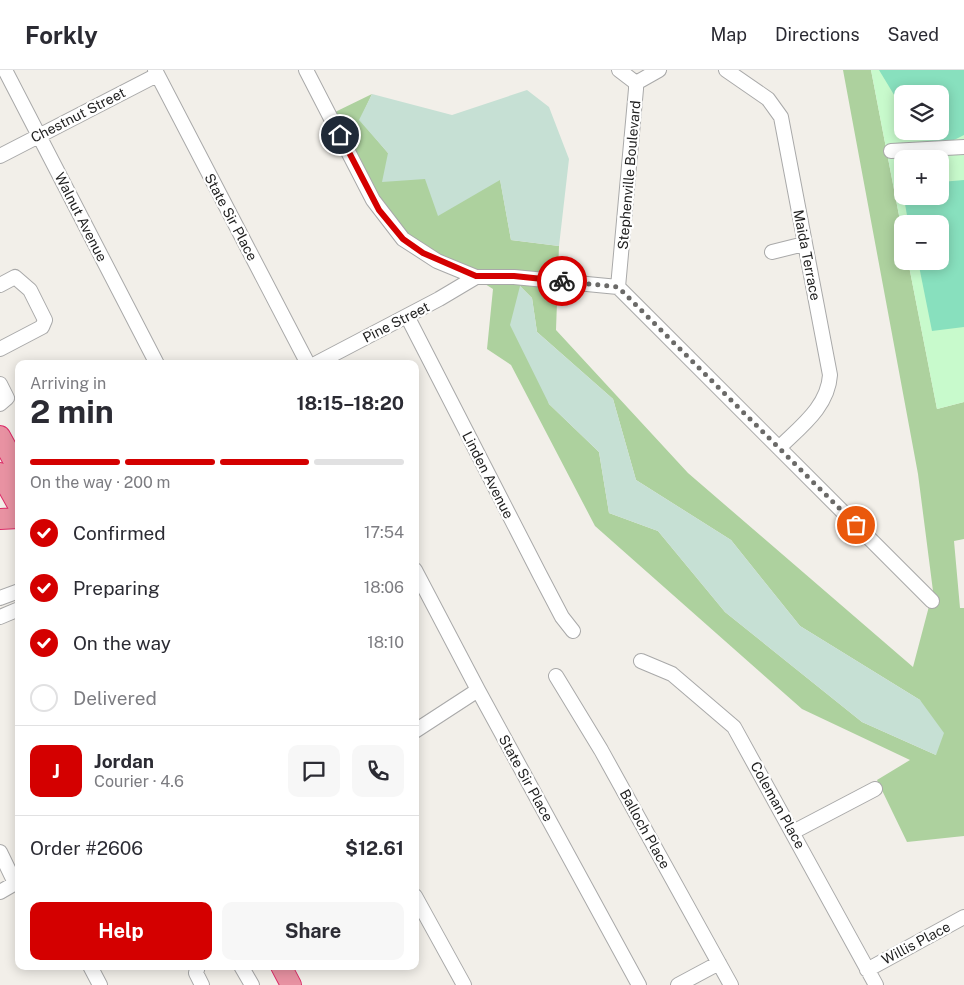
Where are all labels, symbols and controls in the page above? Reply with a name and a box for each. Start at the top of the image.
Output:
text: Forkly [25,21,98,49]
text: Map [710,24,747,45]
text: Directions [775,24,860,45]
text: Saved [888,24,939,45]
street label: Chestnut Street [28,84,128,146]
map controls [894,85,949,270]
button: layers [894,85,949,140]
street label: Stephenville Boulevard [615,100,643,250]
pin [319,114,361,156]
icon: home [326,121,354,149]
button: + [894,150,949,205]
street label: Walnut Avenue [52,170,110,264]
street label: State Sir Place [201,171,261,263]
street label: Maida Terrace [790,208,824,302]
button: − [894,215,949,270]
courier [537,256,587,306]
icon: bike [548,267,576,295]
street label: Pine Street [360,298,432,346]
text: Arriving in [30,374,106,393]
text: 18:15–18:20 [296,392,404,414]
text: 2 min [30,393,114,430]
street label: Linden Avenue [459,429,517,521]
text: On the way · 200 m [30,473,170,492]
pin [835,504,877,546]
icon: bag [842,511,870,539]
icon: check [30,519,58,547]
text: Confirmed [73,522,166,544]
text: 17:54 [364,523,404,542]
icon: check [30,574,58,602]
text: Preparing [73,577,160,599]
text: 18:06 [364,578,404,597]
icon: check [30,629,58,657]
text: On the way [73,632,171,654]
text: 18:10 [367,633,404,652]
text: Delivered [73,687,157,709]
street label: State Sir Place [496,732,556,824]
button: chat [288,745,340,797]
button: phone [352,745,404,797]
text: Jordan [94,750,154,772]
street label: Coleman Place [747,759,809,851]
text: J [52,760,60,782]
text: Courier · 4.6 [94,772,184,791]
street label: Balloch Place [617,787,673,872]
text: Order #2606 [30,837,143,859]
text: $12.61 [345,837,404,859]
button: Help [30,902,212,960]
button: Share [222,902,404,960]
street label: Willis Place [879,918,953,968]

